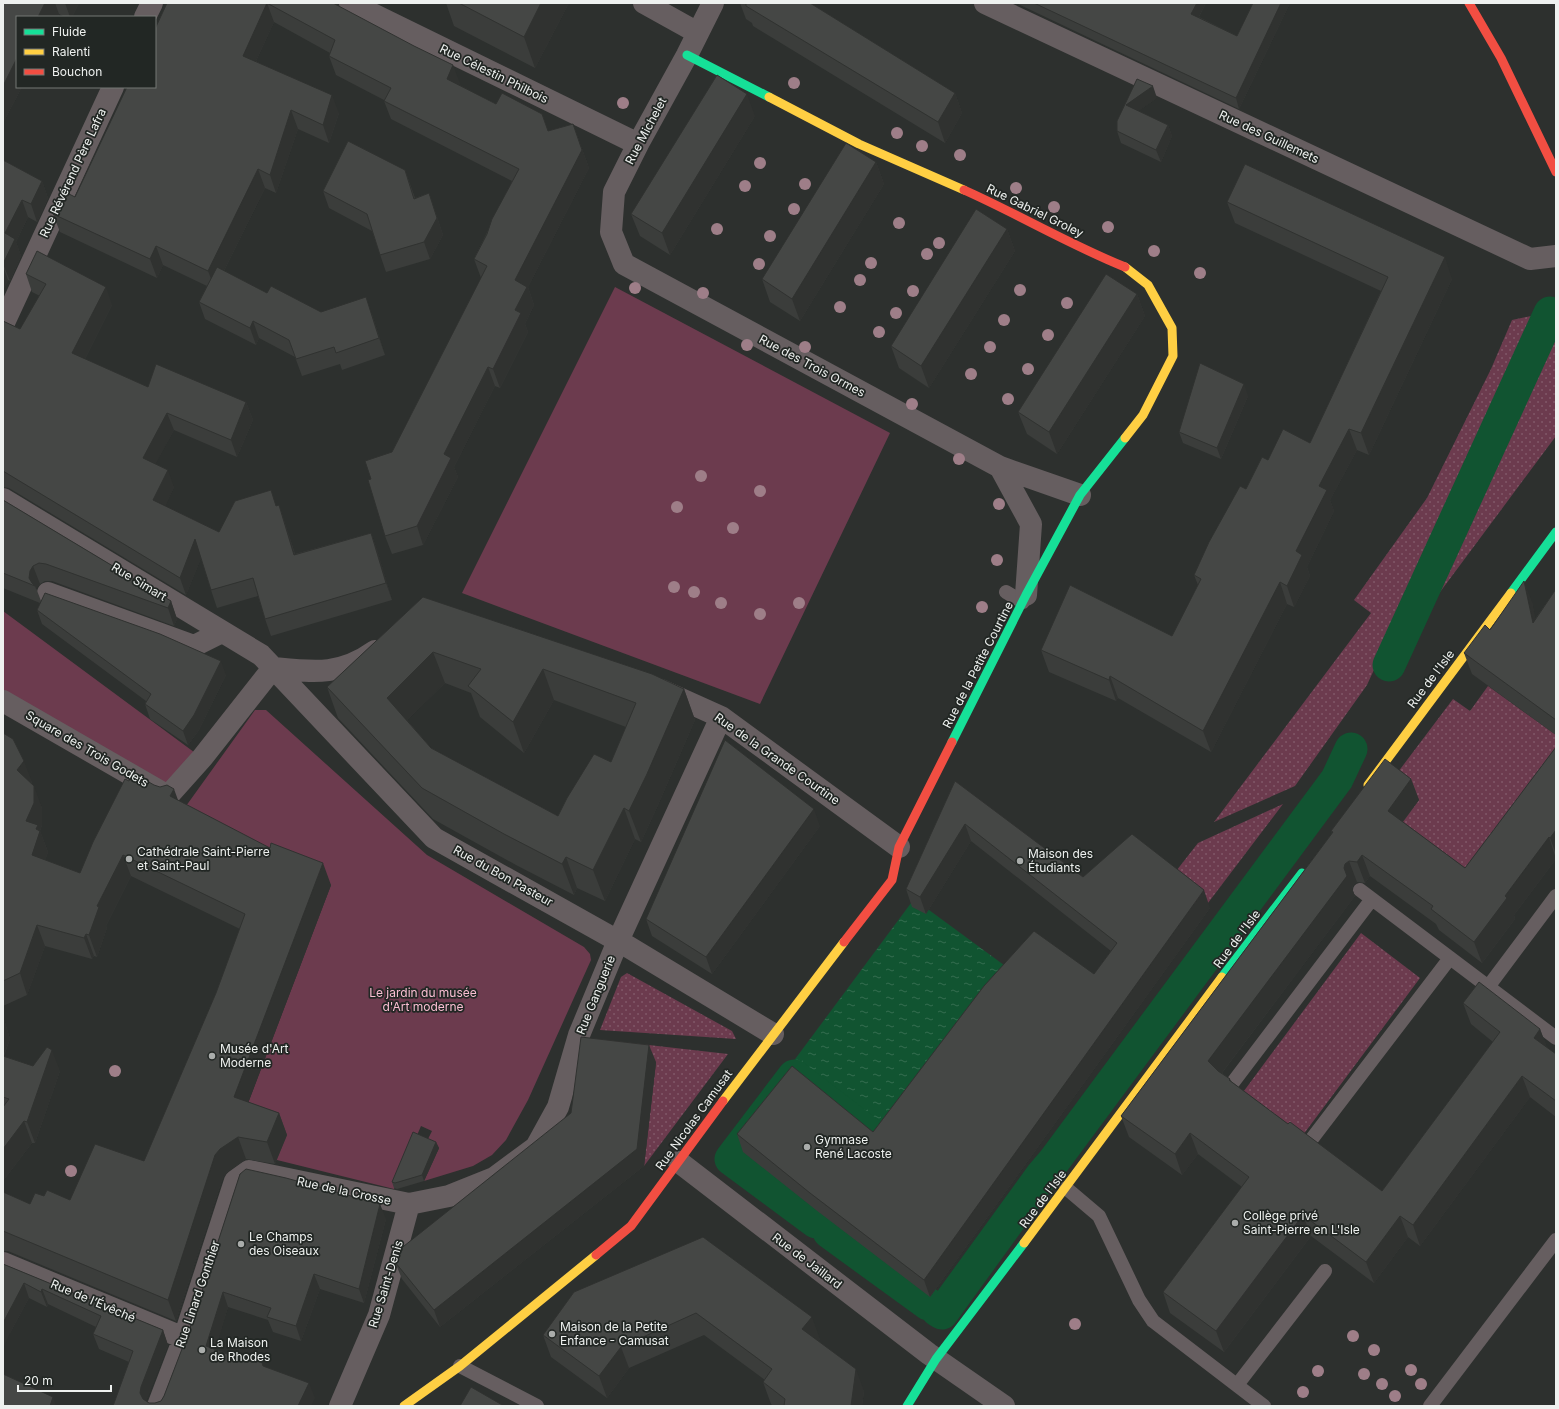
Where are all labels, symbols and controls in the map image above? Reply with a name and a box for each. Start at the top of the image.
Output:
legend [16,16,156,88]
text: Fluide [52,24,86,39]
street label: Rue Célestin Philbois [438,41,551,106]
text: Ralenti [52,44,90,59]
text: Bouchon [52,64,102,79]
street label: Rue Michelet [622,95,670,167]
street label: Rue Révérend Père Lafra [36,106,109,240]
street label: Rue des Guillemets [1217,107,1322,166]
street label: Rue Gabriel Groley [984,181,1086,241]
street label: Rue des Trois Ormes [757,331,868,400]
street label: Rue Simart [109,559,170,604]
street label: Rue de la Petite Courtine [939,599,1016,731]
street label: Rue de l'Isle [1404,647,1457,711]
street label: Square des Trois Godets [23,707,151,790]
street label: Rue de la Grande Courtine [712,710,843,808]
street label: Rue du Bon Pasteur [451,842,556,909]
place label: Cathédrale Saint-Pierre et Saint-Paul [137,844,270,873]
place label: Maison des Étudiants [1028,846,1093,875]
marker: Cathédrale Saint-Pierre et Saint-Paul [124,854,134,864]
marker: Maison des Étudiants [1015,856,1025,866]
street label: Rue de l'Isle [1210,907,1263,971]
street label: Rue Ganguerie [573,953,618,1037]
park label: Le jardin du musée d'Art moderne [369,985,477,1014]
place label: Musée d'Art Moderne [220,1041,289,1070]
marker: Musée d'Art Moderne [207,1051,217,1061]
street label: Rue Nicolas Camusat [652,1066,735,1173]
place label: Gymnase René Lacoste [815,1132,892,1161]
marker: Gymnase René Lacoste [802,1142,812,1152]
street label: Rue de l'Isle [1016,1167,1069,1231]
street label: Rue de la Crosse [296,1173,393,1208]
place label: Collège privé Saint-Pierre en L'Isle [1243,1208,1360,1237]
marker: Collège privé Saint-Pierre en L'Isle [1230,1218,1240,1228]
place label: Le Champs des Oiseaux [249,1229,319,1258]
street label: Rue de Jaillard [769,1229,845,1292]
street label: Rue Linard Gonthier [172,1238,223,1349]
street label: Rue Saint-Denis [365,1238,406,1329]
marker: Le Champs des Oiseaux [236,1239,246,1249]
street label: Rue de l’Évêché [49,1276,138,1325]
place label: Maison de la Petite Enfance - Camusat [560,1319,669,1348]
marker: Maison de la Petite Enfance - Camusat [547,1329,557,1339]
place label: La Maison de Rhodes [210,1335,270,1364]
marker: La Maison de Rhodes [197,1345,207,1355]
scale bar [18,1367,111,1393]
text: 20 m [24,1373,53,1388]

